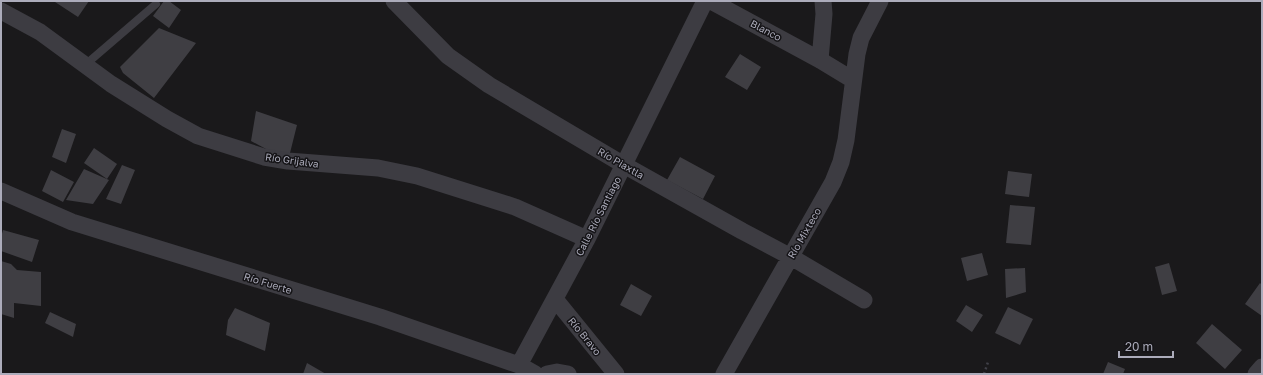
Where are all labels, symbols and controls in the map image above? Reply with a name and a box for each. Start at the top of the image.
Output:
street label: Blanco [749,17,783,43]
street label: Río Piaxtla [596,145,646,181]
street label: Río Grijalva [264,150,320,170]
street label: Calle Río Santiago [573,174,623,258]
street label: Río Mixteco [785,206,823,260]
street label: Río Fuerte [242,270,294,296]
street label: Río Bravo [566,315,604,357]
scale bar [1119,333,1173,359]
text: 20 m [1125,339,1153,354]

